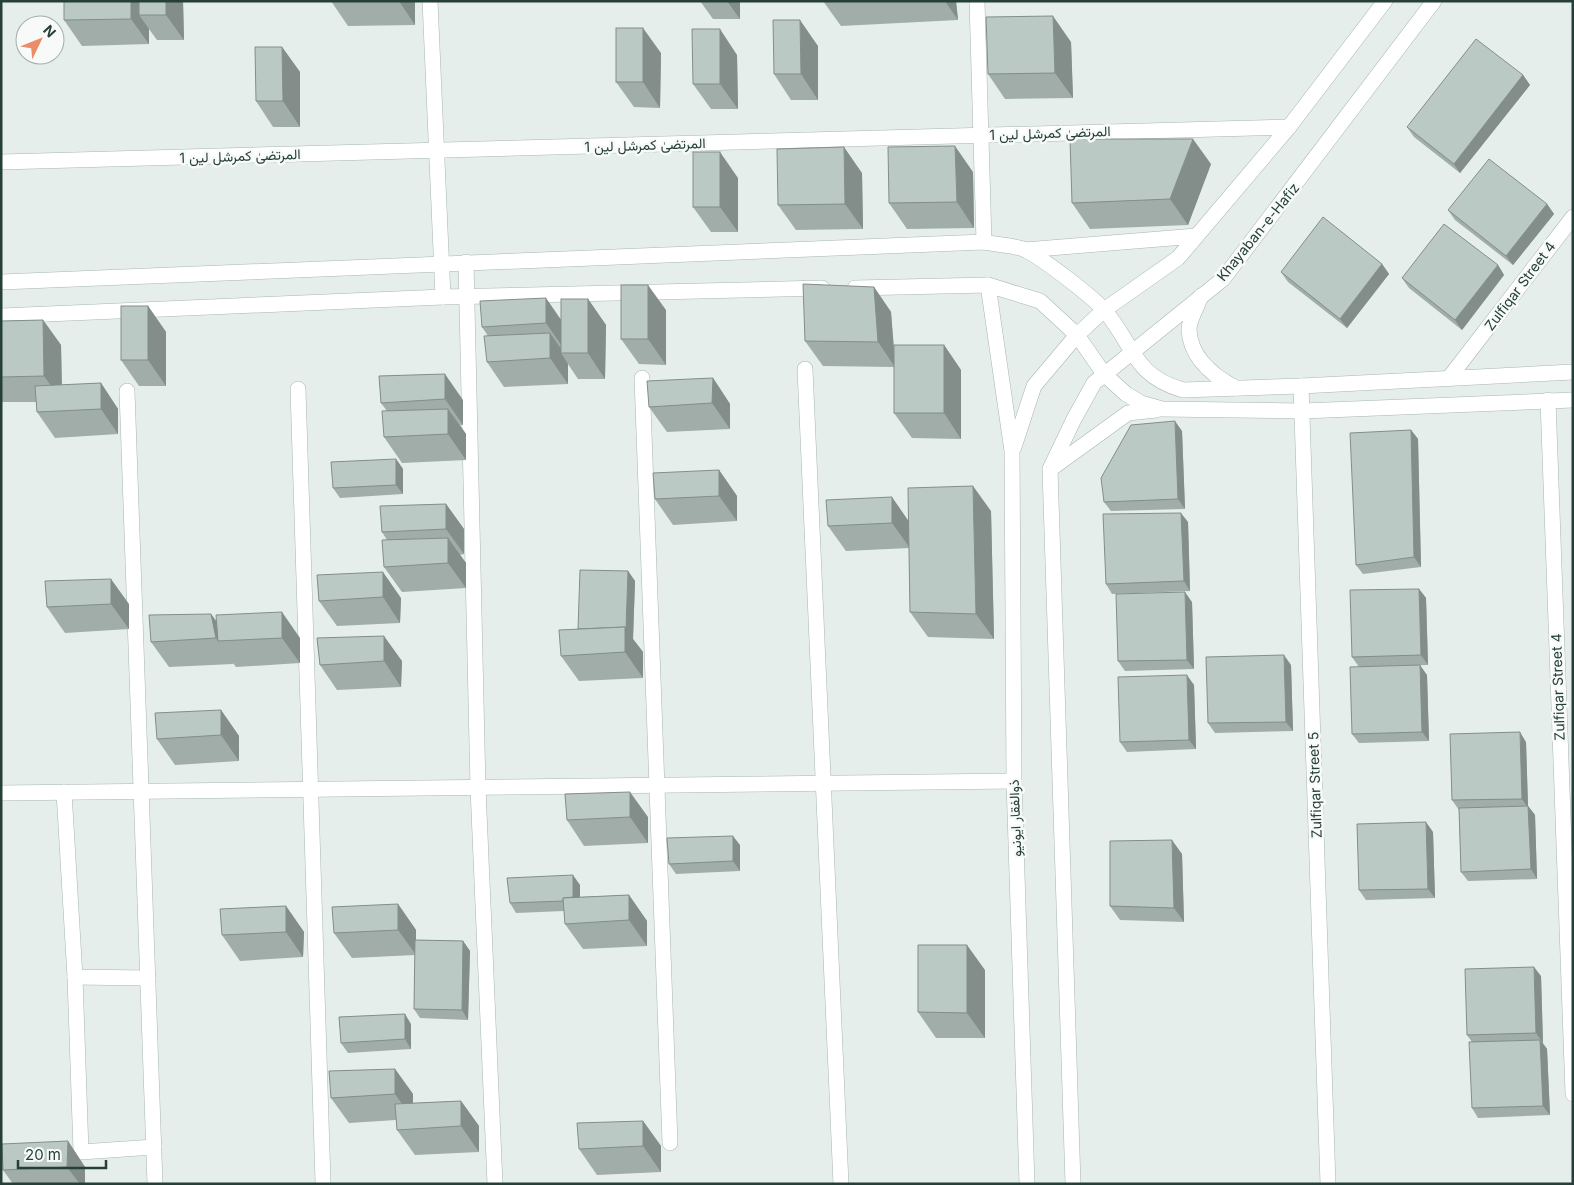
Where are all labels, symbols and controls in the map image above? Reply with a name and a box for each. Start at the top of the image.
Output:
north arrow [15,15,65,65]
text: N [40,21,60,40]
street label: المرتضیٰ کمرشل لین 1 [989,122,1111,144]
street label: المرتضیٰ کمرشل لین 1 [584,134,706,156]
street label: المرتضیٰ کمرشل لین 1 [179,145,301,167]
street label: Khayaban-e-Hafiz [1213,179,1302,284]
street label: Zulfiqar Street 4 [1481,238,1559,334]
street label: Zulfiqar Street 4 [1547,633,1568,741]
street label: Zulfiqar Street 5 [1304,731,1325,839]
street label: ذوالفقار ایونیو [1005,779,1025,857]
scale bar [18,1138,105,1170]
text: 20 m [25,1145,61,1164]

